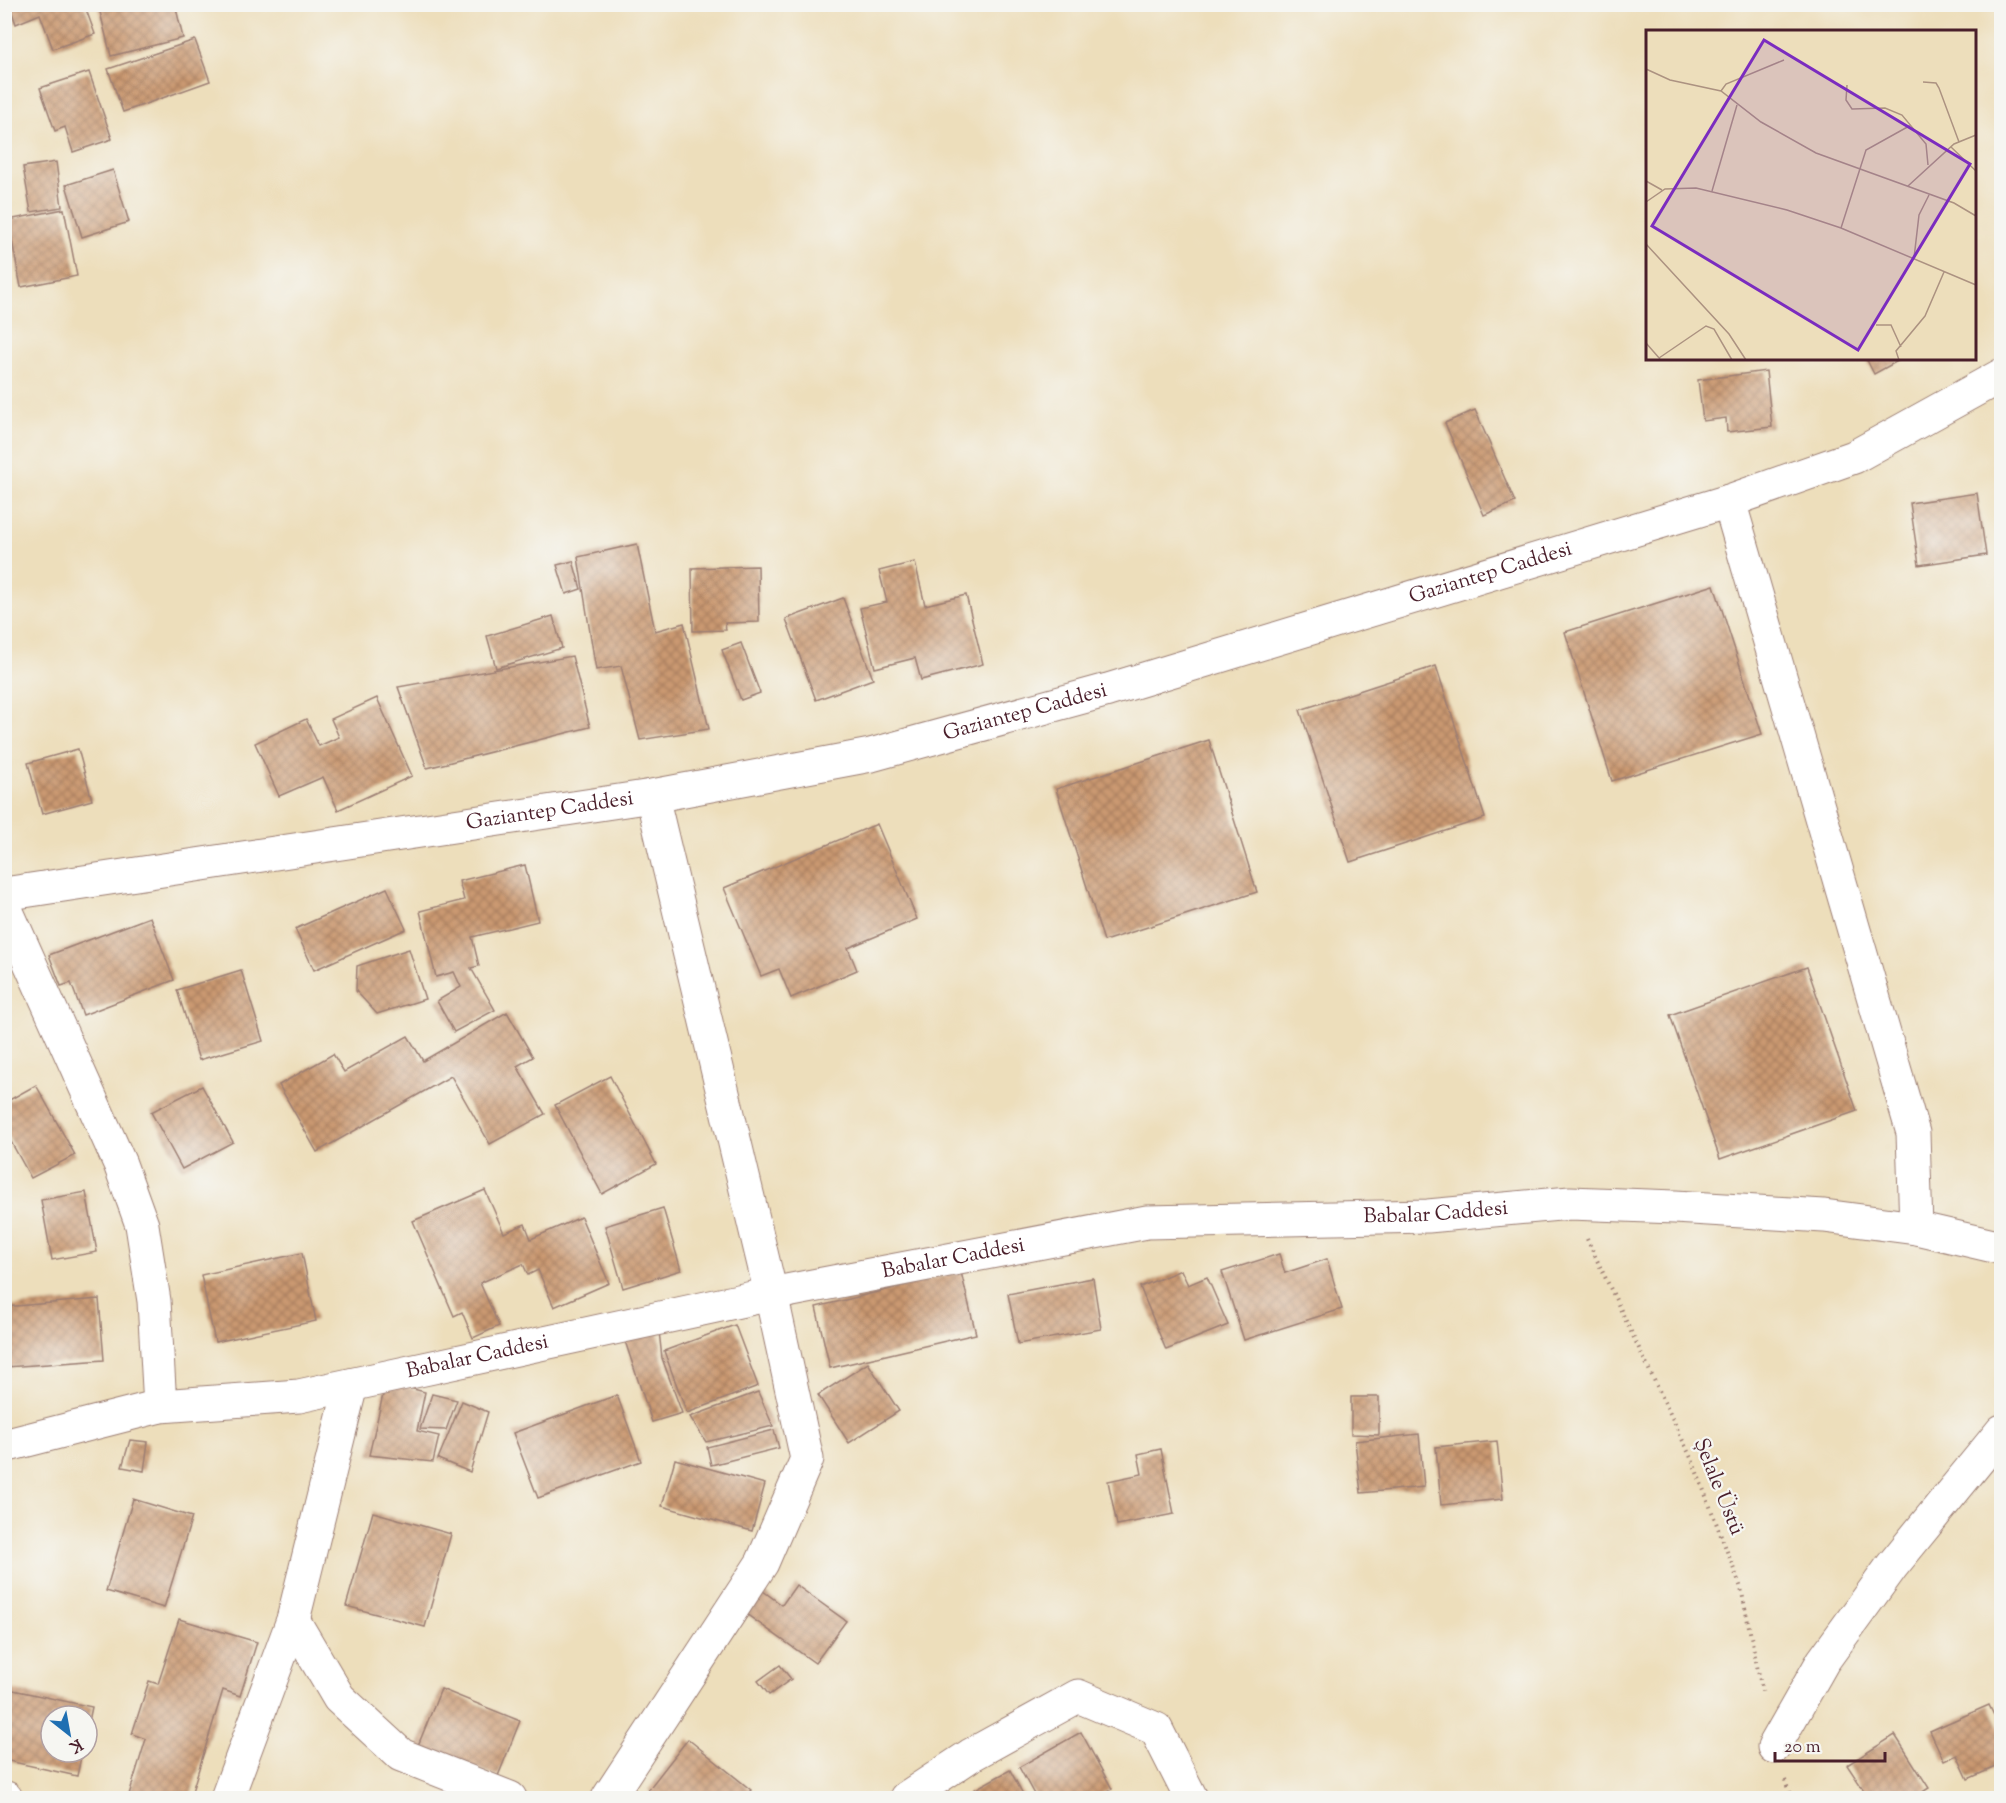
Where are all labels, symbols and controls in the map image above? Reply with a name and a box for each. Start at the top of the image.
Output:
inset map [1646,30,1976,360]
street label: Gaziantep Caddesi [1406,535,1576,612]
street label: Gaziantep Caddesi [940,676,1111,750]
street label: Gaziantep Caddesi [464,784,636,839]
street label: Babalar Caddesi [1363,1194,1509,1232]
street label: Babalar Caddesi [879,1231,1027,1287]
street label: Babalar Caddesi [403,1327,551,1387]
street label: Şelale Üstü [1685,1434,1751,1540]
north arrow [39,1704,99,1764]
scale bar [1775,1725,1884,1763]
text: K [64,1732,86,1758]
text: 20 m [1784,1735,1821,1761]

